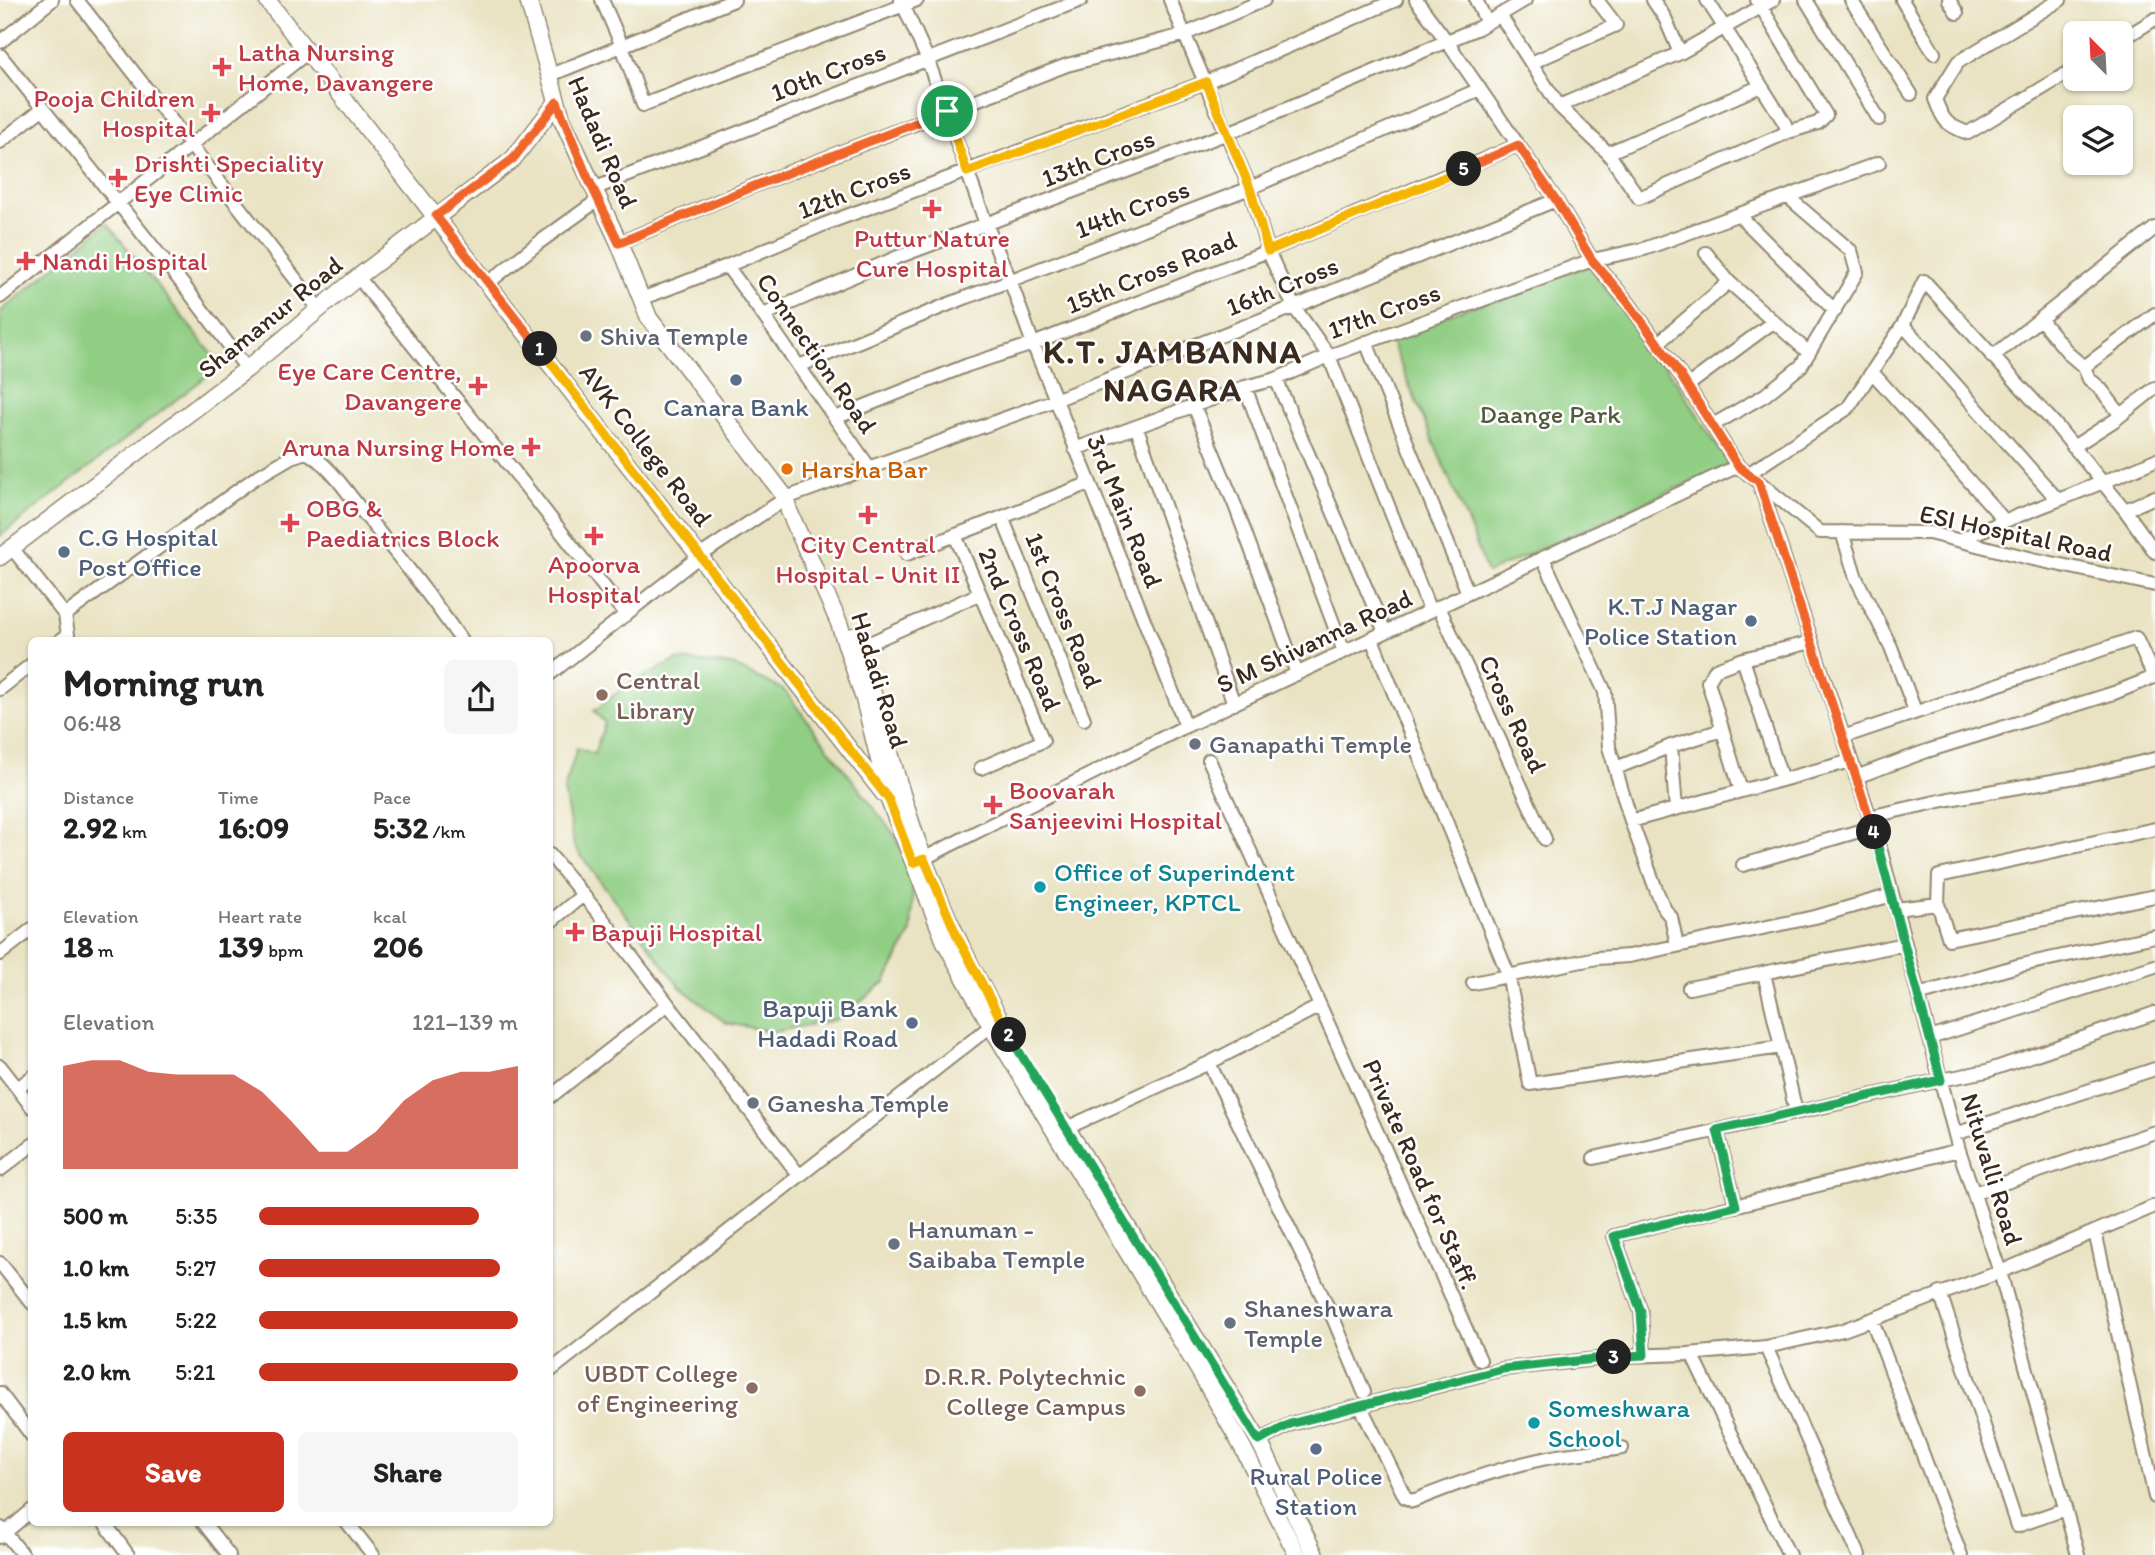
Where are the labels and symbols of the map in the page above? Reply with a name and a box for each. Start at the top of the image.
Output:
north arrow [2063,21,2133,91]
street label: 10th Cross [766,35,890,109]
place label: Latha Nursing Home, Davangere [238,36,434,98]
marker: Latha Nursing Home, Davangere [212,57,232,77]
street label: Hadadi Road [561,71,645,213]
pin [917,81,977,141]
place label: Pooja Children Hospital [33,82,195,144]
marker: Pooja Children Hospital [201,103,221,123]
street label: 13th Cross [1037,122,1159,194]
place label: Drishti Speciality Eye Clinic [134,147,323,209]
pin: 5 [1446,152,1482,186]
street label: 12th Cross [793,154,915,226]
marker: Drishti Speciality Eye Clinic [108,168,128,188]
street label: 14th Cross [1070,173,1194,245]
marker: Puttur Nature Cure Hospital [922,199,942,219]
place label: Puttur Nature Cure Hospital [854,222,1010,284]
street label: 15th Cross Road [1061,223,1241,321]
place label: Nandi Hospital [42,245,207,277]
street label: Shamanur Road [191,249,349,385]
street label: 16th Cross [1221,249,1343,323]
marker: Nandi Hospital [16,251,36,271]
street label: Connection Road [750,266,884,440]
street label: 17th Cross [1323,276,1445,346]
place label: Shiva Temple [600,320,748,352]
marker: Shiva Temple [578,328,594,344]
pin: 1 [522,332,558,366]
district label: K.T. JAMBANNA NAGARA [1043,332,1303,409]
place label: Eye Care Centre, Davangere [278,355,462,417]
street label: AVK College Road [572,357,720,533]
marker: Canara Bank [728,372,744,388]
marker: Eye Care Centre, Davangere [468,376,488,396]
place label: Canara Bank [663,391,809,423]
park label: Daange Park [1479,398,1621,430]
street label: 3rd Main Road [1080,430,1171,593]
place label: Aruna Nursing Home [282,431,515,463]
marker: Aruna Nursing Home [521,437,541,457]
place label: Harsha Bar [801,453,928,485]
marker: Harsha Bar [779,461,795,477]
place label: OBG & Paediatrics Block [306,492,500,554]
street label: ESI Hospital Road [1917,497,2115,569]
marker: City Central Hospital - Unit II [858,505,878,525]
marker: OBG & Paediatrics Block [280,513,300,533]
place label: C.G Hospital Post Office [78,521,218,583]
marker: Apoorva Hospital [584,526,604,546]
street label: 1st Cross Road [1018,527,1110,693]
place label: City Central Hospital - Unit II [776,528,960,590]
street label: 2nd Cross Road [971,542,1069,716]
marker: C.G Hospital Post Office [56,544,72,560]
place label: Apoorva Hospital [548,548,641,610]
street label: S M Shivanna Road [1211,582,1417,700]
place label: K.T.J Nagar Police Station [1584,590,1737,652]
street label: Hadadi Road [844,608,916,752]
marker: K.T.J Nagar Police Station [1743,613,1759,629]
street label: Cross Road [1472,650,1554,779]
place label: Central Library [616,664,700,726]
marker: Central Library [594,687,610,703]
place label: Ganapathi Temple [1209,728,1412,760]
marker: Ganapathi Temple [1187,736,1203,752]
place label: Boovarah Sanjeevini Hospital [1009,774,1222,836]
marker: Boovarah Sanjeevini Hospital [983,795,1003,815]
pin: 4 [1856,814,1892,850]
place label: Office of Superindent Engineer, KPTCL [1054,856,1295,918]
marker: Office of Superindent Engineer, KPTCL [1032,879,1048,895]
place label: Bapuji Hospital [591,916,762,948]
marker: Bapuji Hospital [565,922,585,942]
place label: Bapuji Bank Hadadi Road [757,992,899,1054]
marker: Bapuji Bank Hadadi Road [904,1015,920,1031]
pin: 2 [992,1018,1026,1052]
street label: Private Road for Staff. [1356,1054,1486,1294]
place label: Ganesha Temple [767,1087,949,1119]
street label: Nituvalli Road [1954,1089,2030,1249]
marker: Ganesha Temple [745,1095,761,1111]
place label: Hanuman - Saibaba Temple [908,1213,1085,1275]
marker: Hanuman - Saibaba Temple [886,1236,902,1252]
place label: Shaneshwara Temple [1244,1292,1394,1354]
marker: Shaneshwara Temple [1222,1315,1238,1331]
pin: 3 [1596,1340,1632,1374]
place label: UBDT College of Engineering [577,1357,739,1419]
place label: D.R.R. Polytechnic College Campus [924,1360,1126,1422]
marker: UBDT College of Engineering [744,1380,760,1396]
marker: D.R.R. Polytechnic College Campus [1132,1383,1148,1399]
place label: Someshwara School [1548,1392,1691,1454]
marker: Someshwara School [1526,1415,1542,1431]
marker: Rural Police Station [1308,1441,1324,1457]
place label: Rural Police Station [1249,1460,1383,1522]

